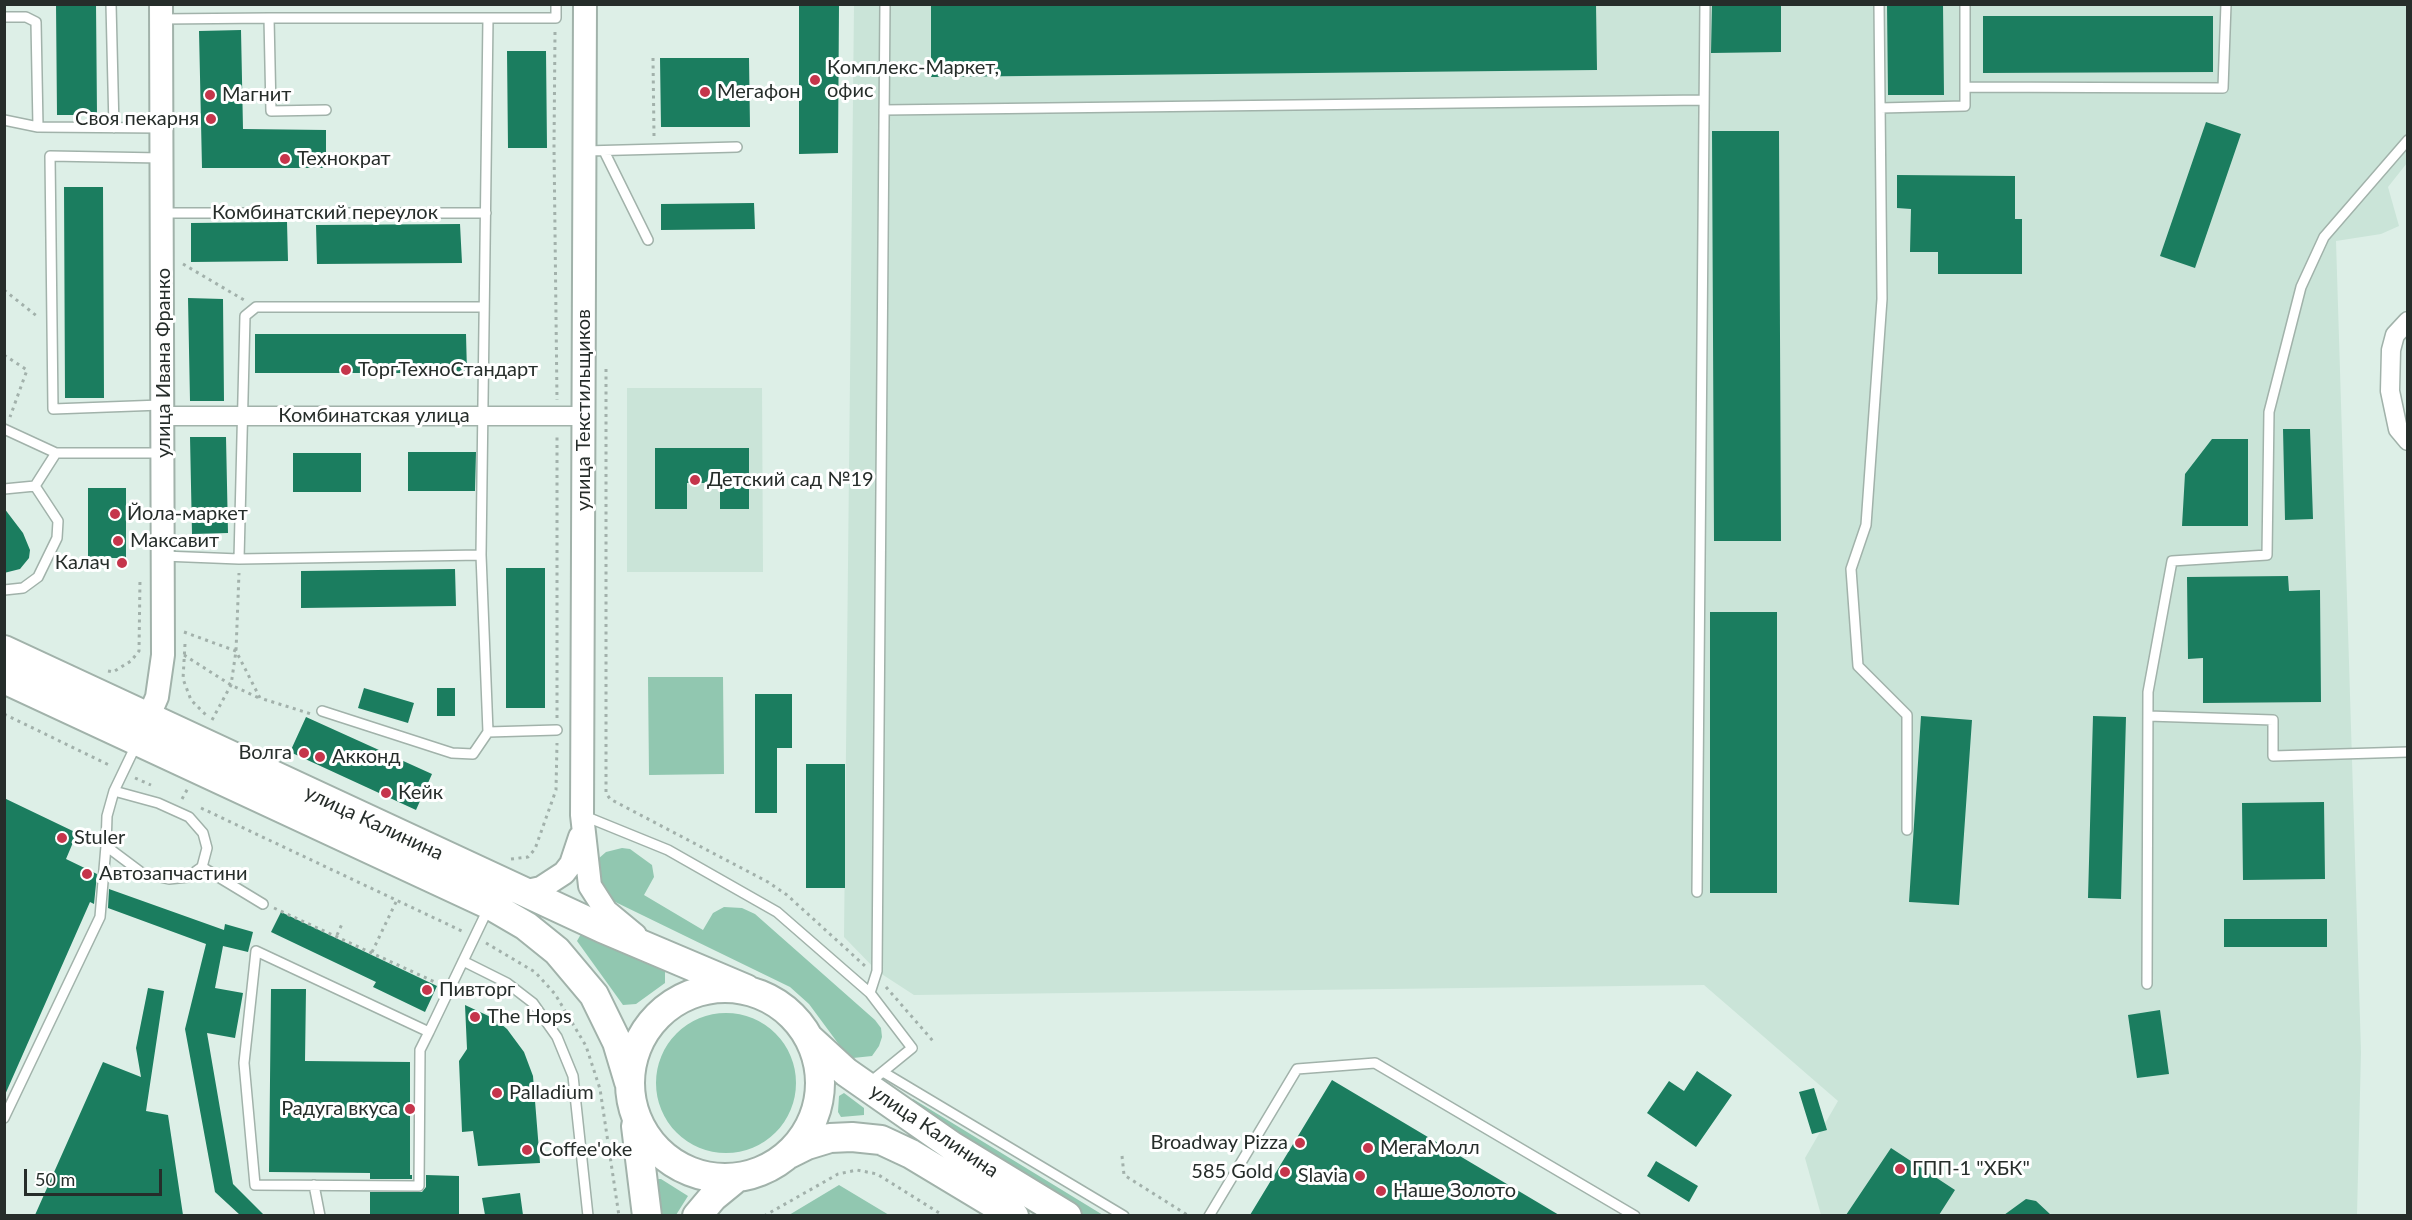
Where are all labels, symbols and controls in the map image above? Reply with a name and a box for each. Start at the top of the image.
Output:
place label: Комплекс-Маркет, офис [827,56,999,103]
marker: Комплекс-Маркет, офис [808,73,822,87]
place label: Мегафон [717,80,801,104]
place label: Магнит [222,83,291,107]
marker: Мегафон [698,85,712,99]
marker: Магнит [203,88,217,102]
place label: Своя пекарня [75,107,199,131]
marker: Своя пекарня [204,112,218,126]
place label: Технократ [297,147,391,171]
marker: Технократ [278,152,292,166]
street label: Комбинатский переулок [212,201,438,225]
street label: улица Ивана Франко [152,268,176,458]
street label: улица Текстильщиков [572,309,596,511]
place label: ТоргТехноСтандарт [358,358,538,382]
marker: ТоргТехноСтандарт [339,363,353,377]
street label: Комбинатская улица [278,404,470,428]
place label: Детский сад №19 [707,468,874,492]
marker: Детский сад №19 [688,473,702,487]
place label: Йола-маркет [127,502,248,526]
marker: Йола-маркет [108,507,122,521]
place label: Максавит [130,529,219,553]
marker: Максавит [111,534,125,548]
place label: Калач [55,551,110,575]
marker: Калач [115,556,129,570]
place label: Волга [238,741,292,765]
place label: Акконд [332,745,401,769]
marker: Волга [297,746,311,760]
marker: Акконд [313,750,327,764]
street label: улица Калинина [301,780,447,866]
place label: Кейк [398,781,443,805]
marker: Кейк [379,786,393,800]
place label: Stuler [74,826,125,850]
marker: Stuler [55,831,69,845]
place label: Автозапчастини [99,862,247,886]
marker: Автозапчастини [80,867,94,881]
place label: Пивторг [439,978,515,1002]
marker: Пивторг [420,983,434,997]
place label: The Hops [487,1005,572,1029]
marker: The Hops [468,1010,482,1024]
street label: улица Калинина [865,1079,1003,1183]
place label: Palladium [509,1081,594,1105]
marker: Palladium [490,1086,504,1100]
place label: Радуга вкуса [281,1097,398,1121]
marker: Радуга вкуса [403,1102,417,1116]
place label: Broadway Pizza [1150,1131,1288,1155]
marker: Broadway Pizza [1293,1136,1307,1150]
place label: МегаМолл [1380,1136,1480,1160]
place label: Coffee'oke [539,1138,632,1162]
marker: МегаМолл [1361,1141,1375,1155]
marker: Coffee'oke [520,1143,534,1157]
scale bar [27,1157,165,1195]
place label: ГПП-1 "ХБК" [1912,1157,2030,1181]
place label: 585 Gold [1191,1160,1273,1184]
marker: ГПП-1 "ХБК" [1893,1162,1907,1176]
place label: Slavia [1298,1164,1348,1188]
marker: 585 Gold [1278,1165,1292,1179]
text: 50 m [35,1168,75,1190]
marker: Slavia [1353,1169,1367,1183]
place label: Наше Золото [1393,1179,1516,1203]
marker: Наше Золото [1374,1184,1388,1198]

